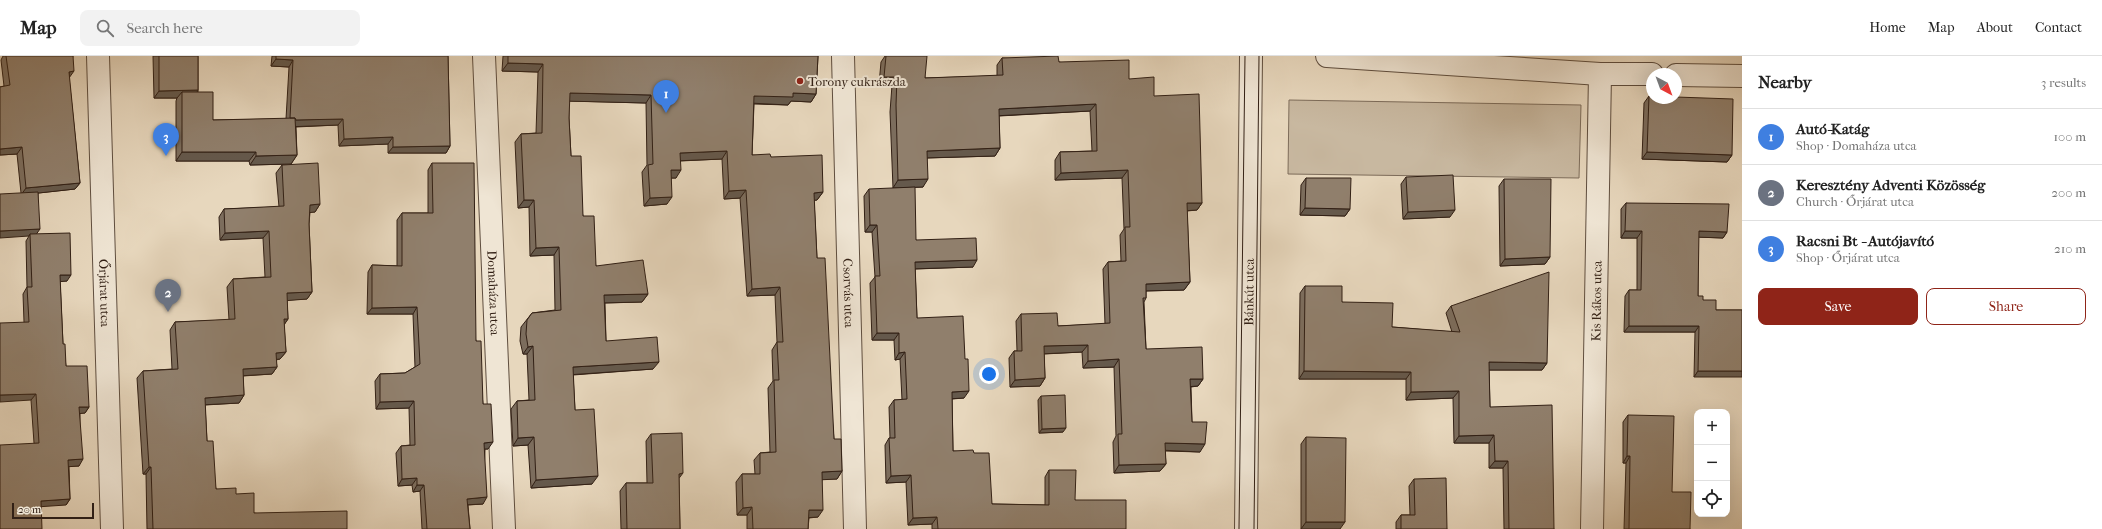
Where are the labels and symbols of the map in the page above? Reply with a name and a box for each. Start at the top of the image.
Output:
north arrow [1646,68,1682,104]
place label: Torony cukrászda [808,74,907,89]
marker: Torony cukrászda [795,76,805,86]
pin: 1 [653,80,679,113]
pin: 3 [153,123,179,156]
street label: Domaháza utca [485,250,503,337]
street label: Bánkút utca [1241,257,1256,326]
street label: Csorvás utca [841,258,857,329]
street label: Őrjárat utca [97,259,114,328]
street label: Kis Rákos utca [1588,259,1604,342]
pin: 2 [155,279,181,312]
your location [979,364,999,384]
scale bar [12,501,94,520]

